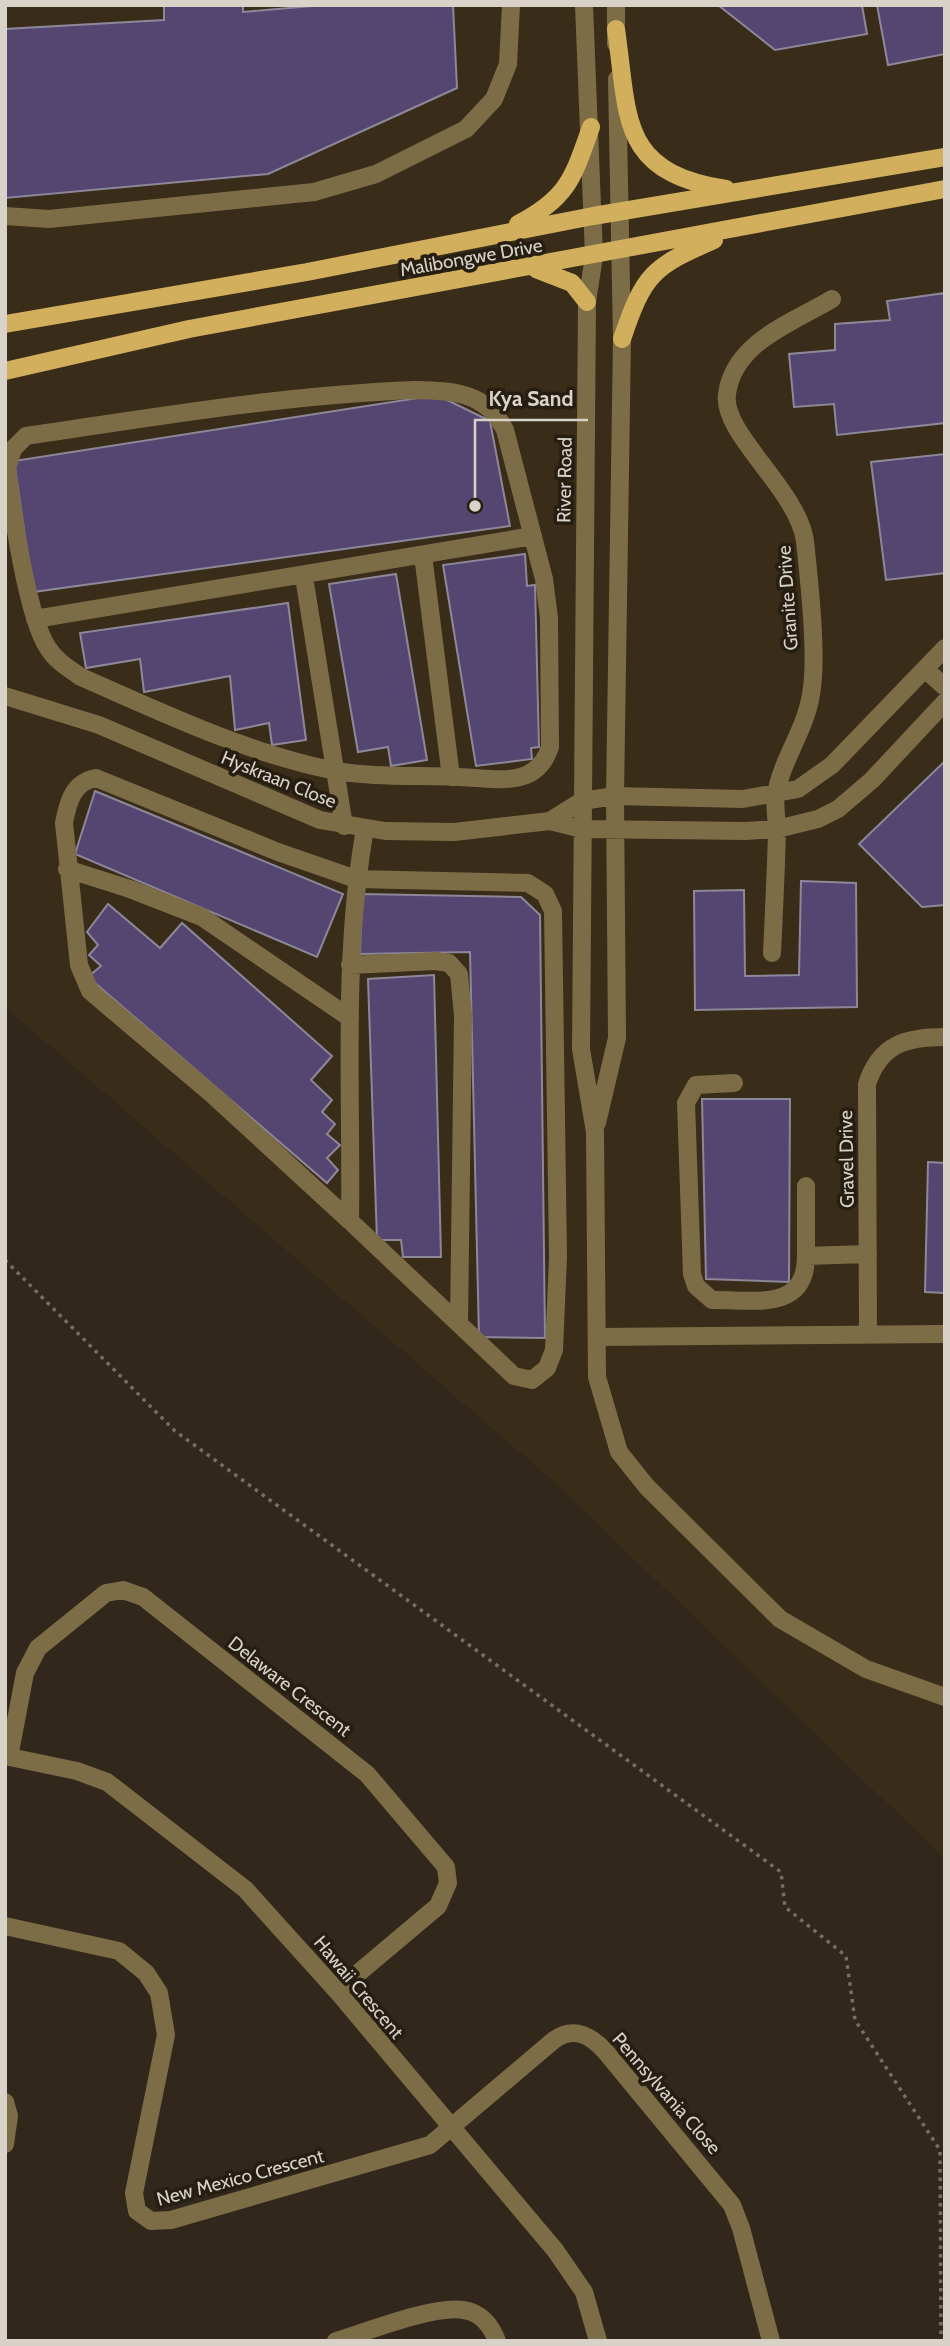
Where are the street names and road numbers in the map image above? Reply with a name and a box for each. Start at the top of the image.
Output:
street label: Malibongwe Drive [398,234,544,281]
street label: River Road [552,437,577,523]
street label: Granite Drive [772,544,803,651]
street label: Hyskraan Close [218,746,340,813]
street label: Gravel Drive [834,1110,859,1208]
street label: Delaware Crescent [224,1631,356,1742]
street label: Hawaii Crescent [309,1931,409,2044]
street label: Pennsylvania Close [607,2028,726,2159]
street label: New Mexico Crescent [154,2144,327,2211]

